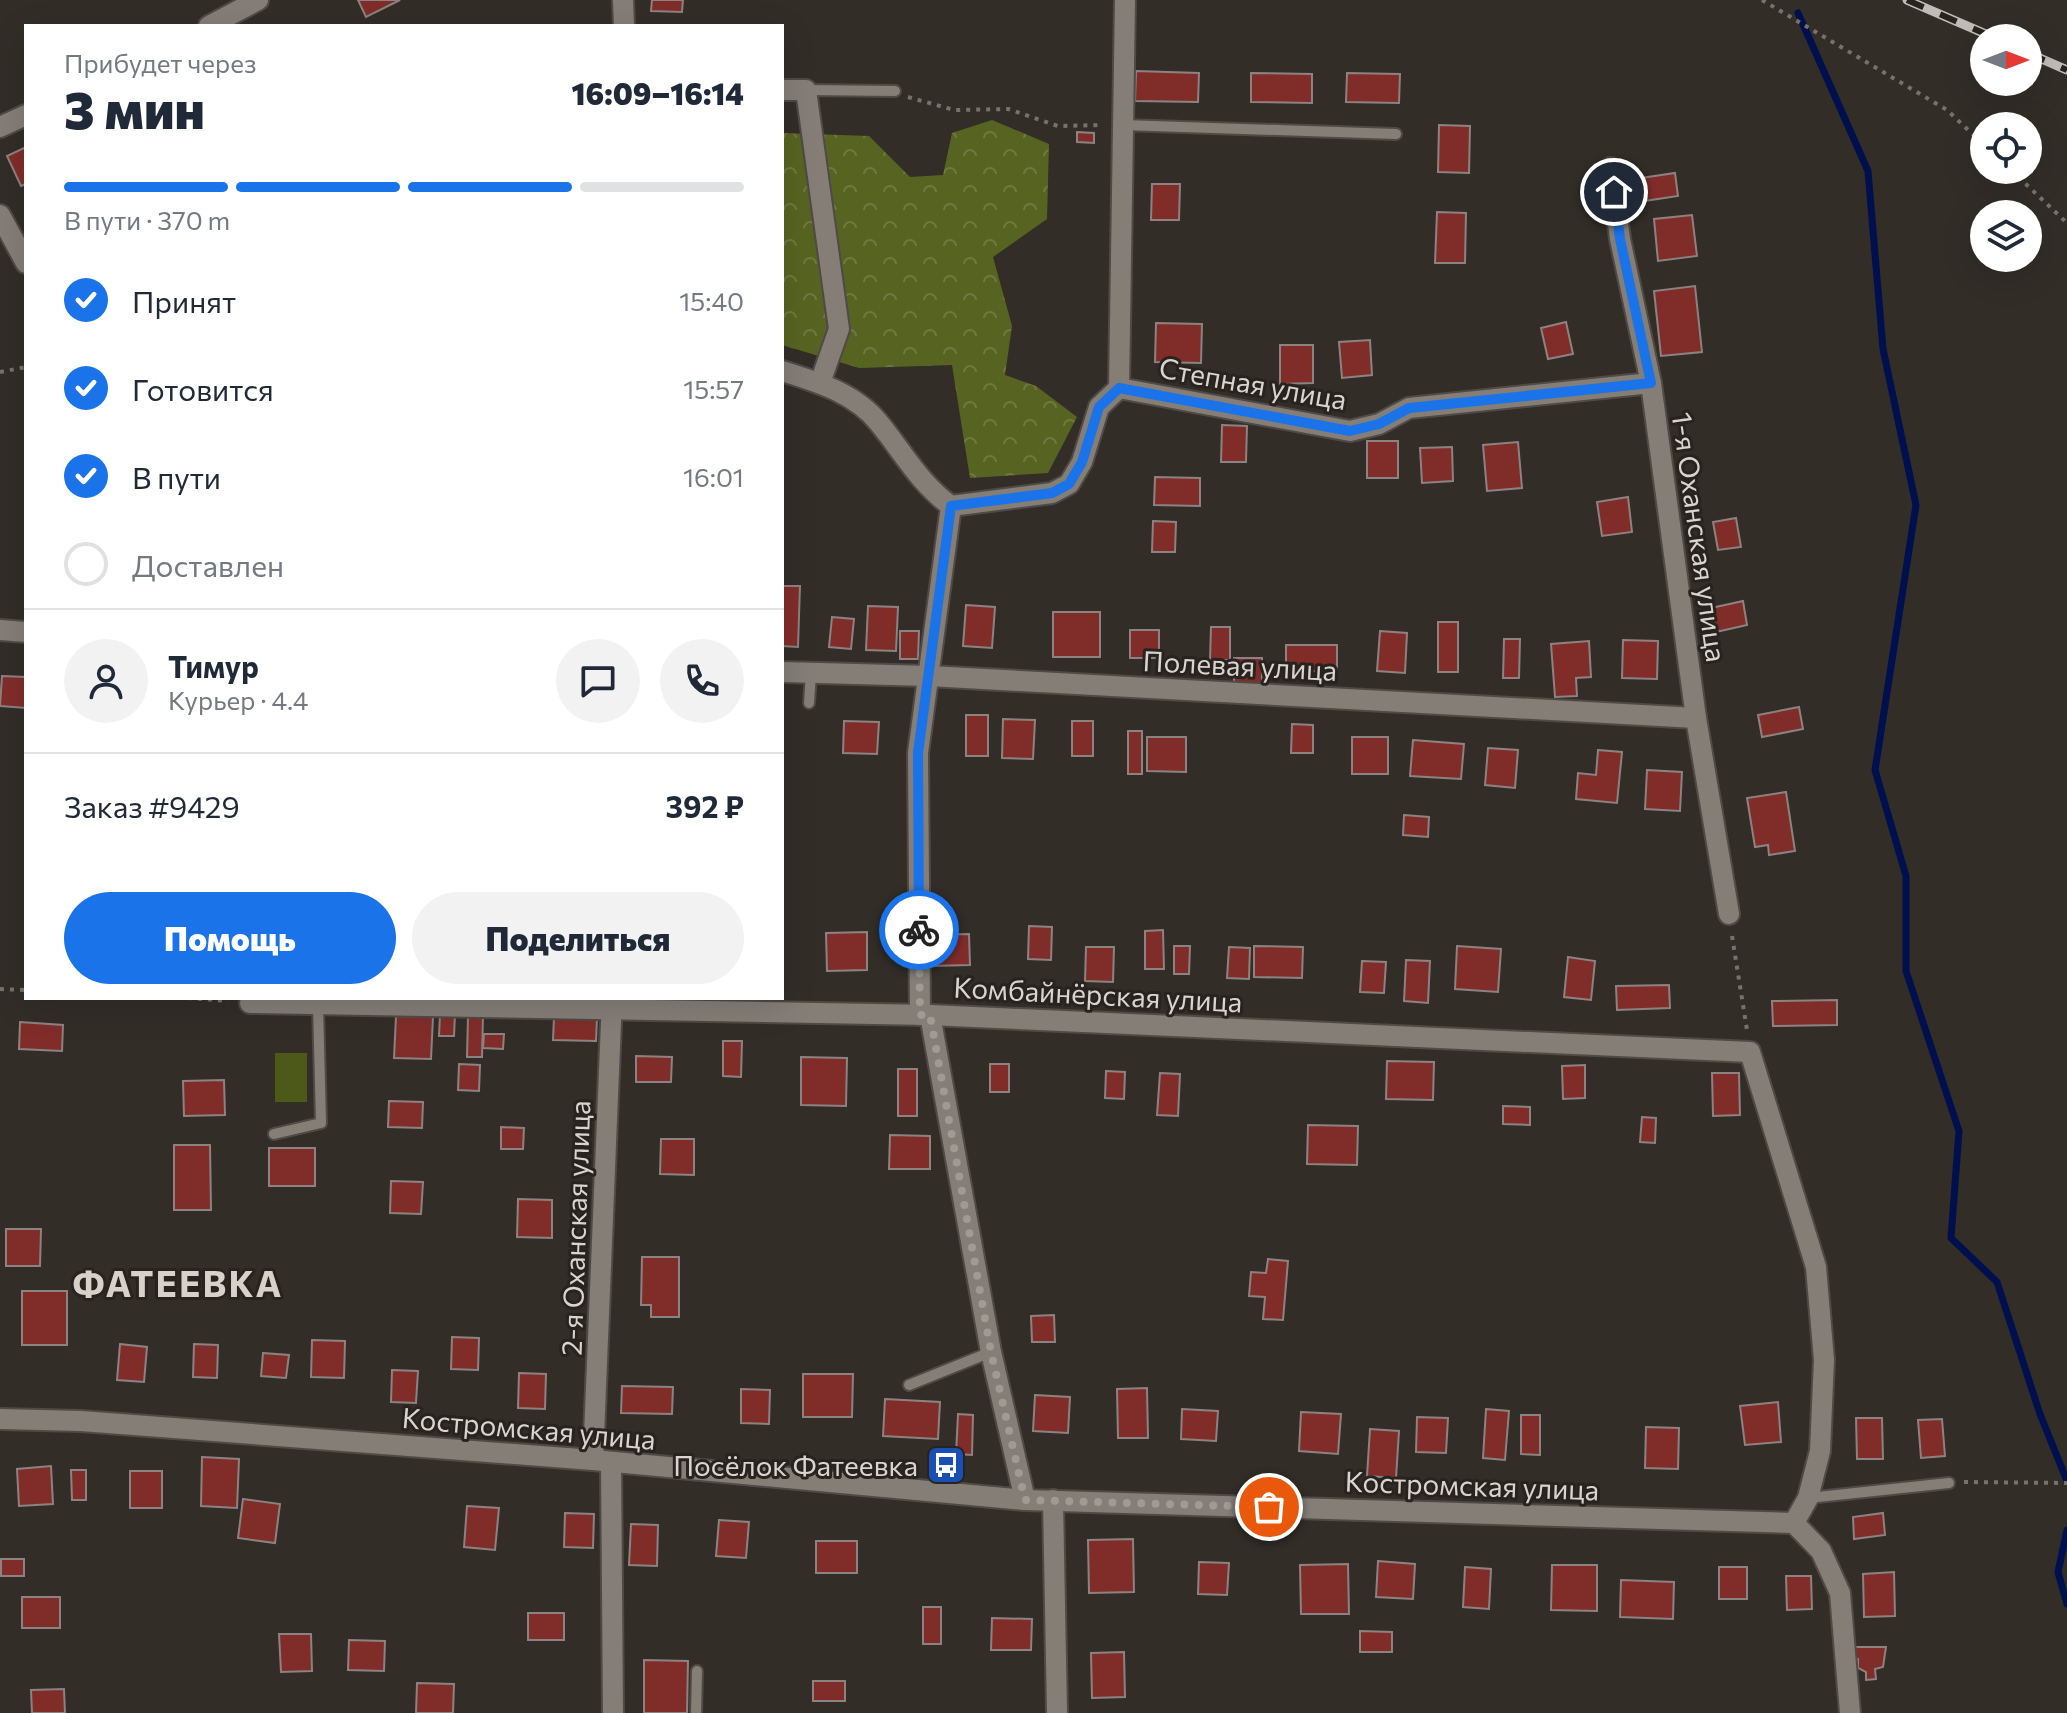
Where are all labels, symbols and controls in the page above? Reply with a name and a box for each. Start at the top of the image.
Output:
north arrow [1970,24,2042,96]
map controls [1970,24,2042,272]
text: Прибудет через [64,47,257,78]
text: 16:09–16:14 [572,74,744,111]
text: 3 мин [64,76,205,140]
button: locate [1970,112,2042,184]
pin [1580,158,1648,226]
icon: home [1592,170,1636,214]
button: layers [1970,200,2042,272]
text: В пути · 370 m [64,204,230,235]
icon: check [64,278,108,322]
text: Принят [132,282,236,319]
text: 15:40 [679,285,744,316]
street label: Степная улица [1157,350,1349,416]
icon: check [64,366,108,410]
text: Готовится [132,370,274,407]
text: 15:57 [683,373,744,404]
street label: 1-я Оханская улица [1666,410,1734,664]
icon: check [64,454,108,498]
text: В пути [132,458,221,495]
text: 16:01 [683,461,744,492]
text: Доставлен [132,546,284,583]
button: person [64,639,148,723]
button: chat [556,639,640,723]
button: phone [660,639,744,723]
street label: Полевая улица [1142,643,1338,687]
text: Тимур [168,647,259,684]
text: Курьер · 4.4 [168,684,308,715]
text: Заказ #9429 [64,787,240,824]
text: 392 ₽ [666,787,744,824]
courier [879,890,959,970]
button: Помощь [64,892,396,984]
button: Поделиться [412,892,744,984]
icon: bike [897,908,941,952]
street label: Комбайнёрская улица [953,969,1243,1019]
street label: 2-я Оханская улица [554,1100,596,1356]
district label: ФАТЕЕВКА [73,1260,283,1304]
street label: Костромская улица [401,1400,657,1456]
bus stop icon: Посёлок Фатеевка [925,1444,967,1486]
place label: Посёлок Фатеевка [673,1448,918,1482]
street label: Костромская улица [1344,1464,1600,1506]
pin [1235,1473,1303,1541]
icon: bag [1247,1485,1291,1529]

